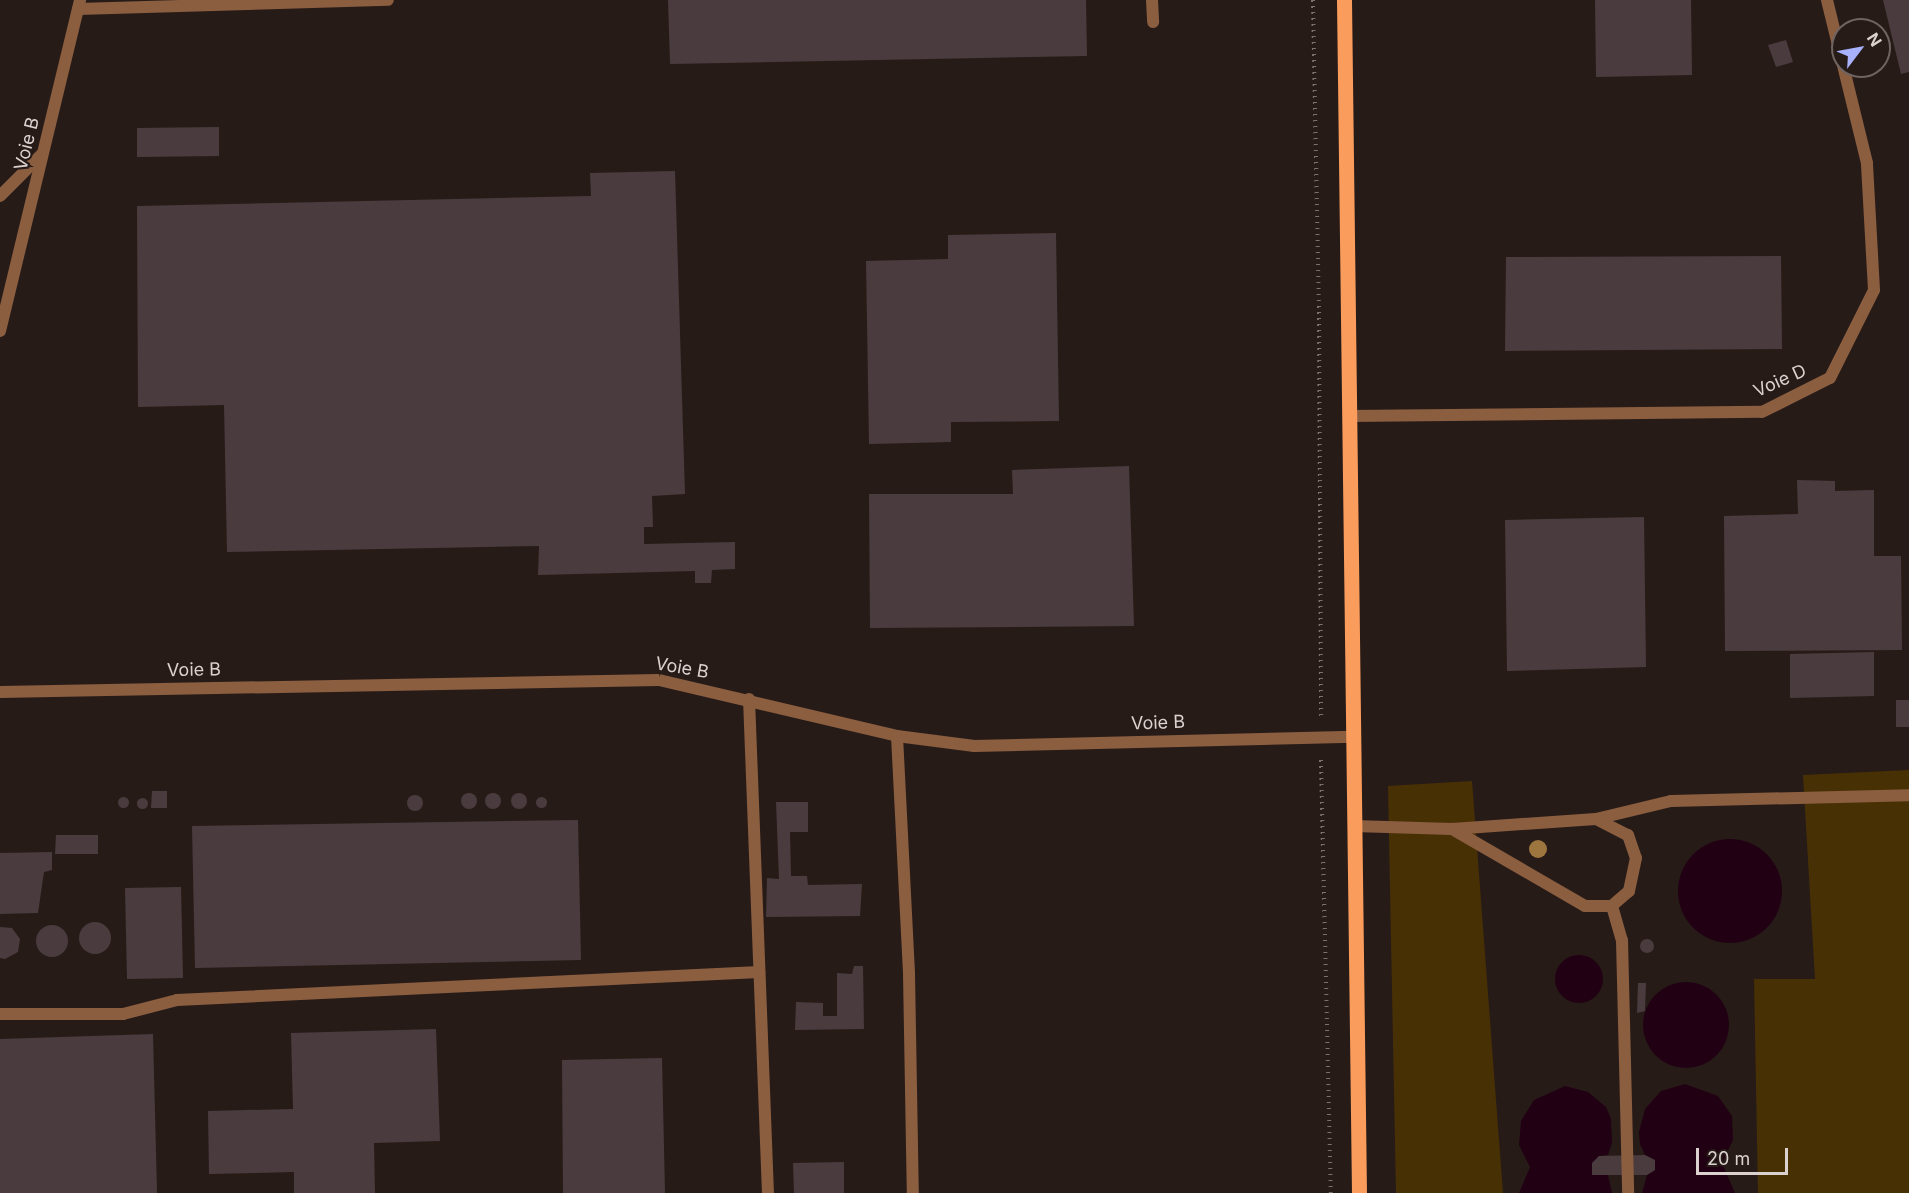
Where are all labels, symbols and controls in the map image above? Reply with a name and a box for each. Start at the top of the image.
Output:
north arrow [1831,18,1891,78]
text: N [1863,29,1886,50]
street label: Voie B [10,115,44,173]
street label: Voie D [1750,360,1810,402]
street label: Voie B [654,653,710,683]
street label: Voie B [167,659,221,681]
street label: Voie B [1131,711,1185,735]
scale bar [1699,1136,1790,1174]
text: 20 m [1707,1148,1750,1169]

